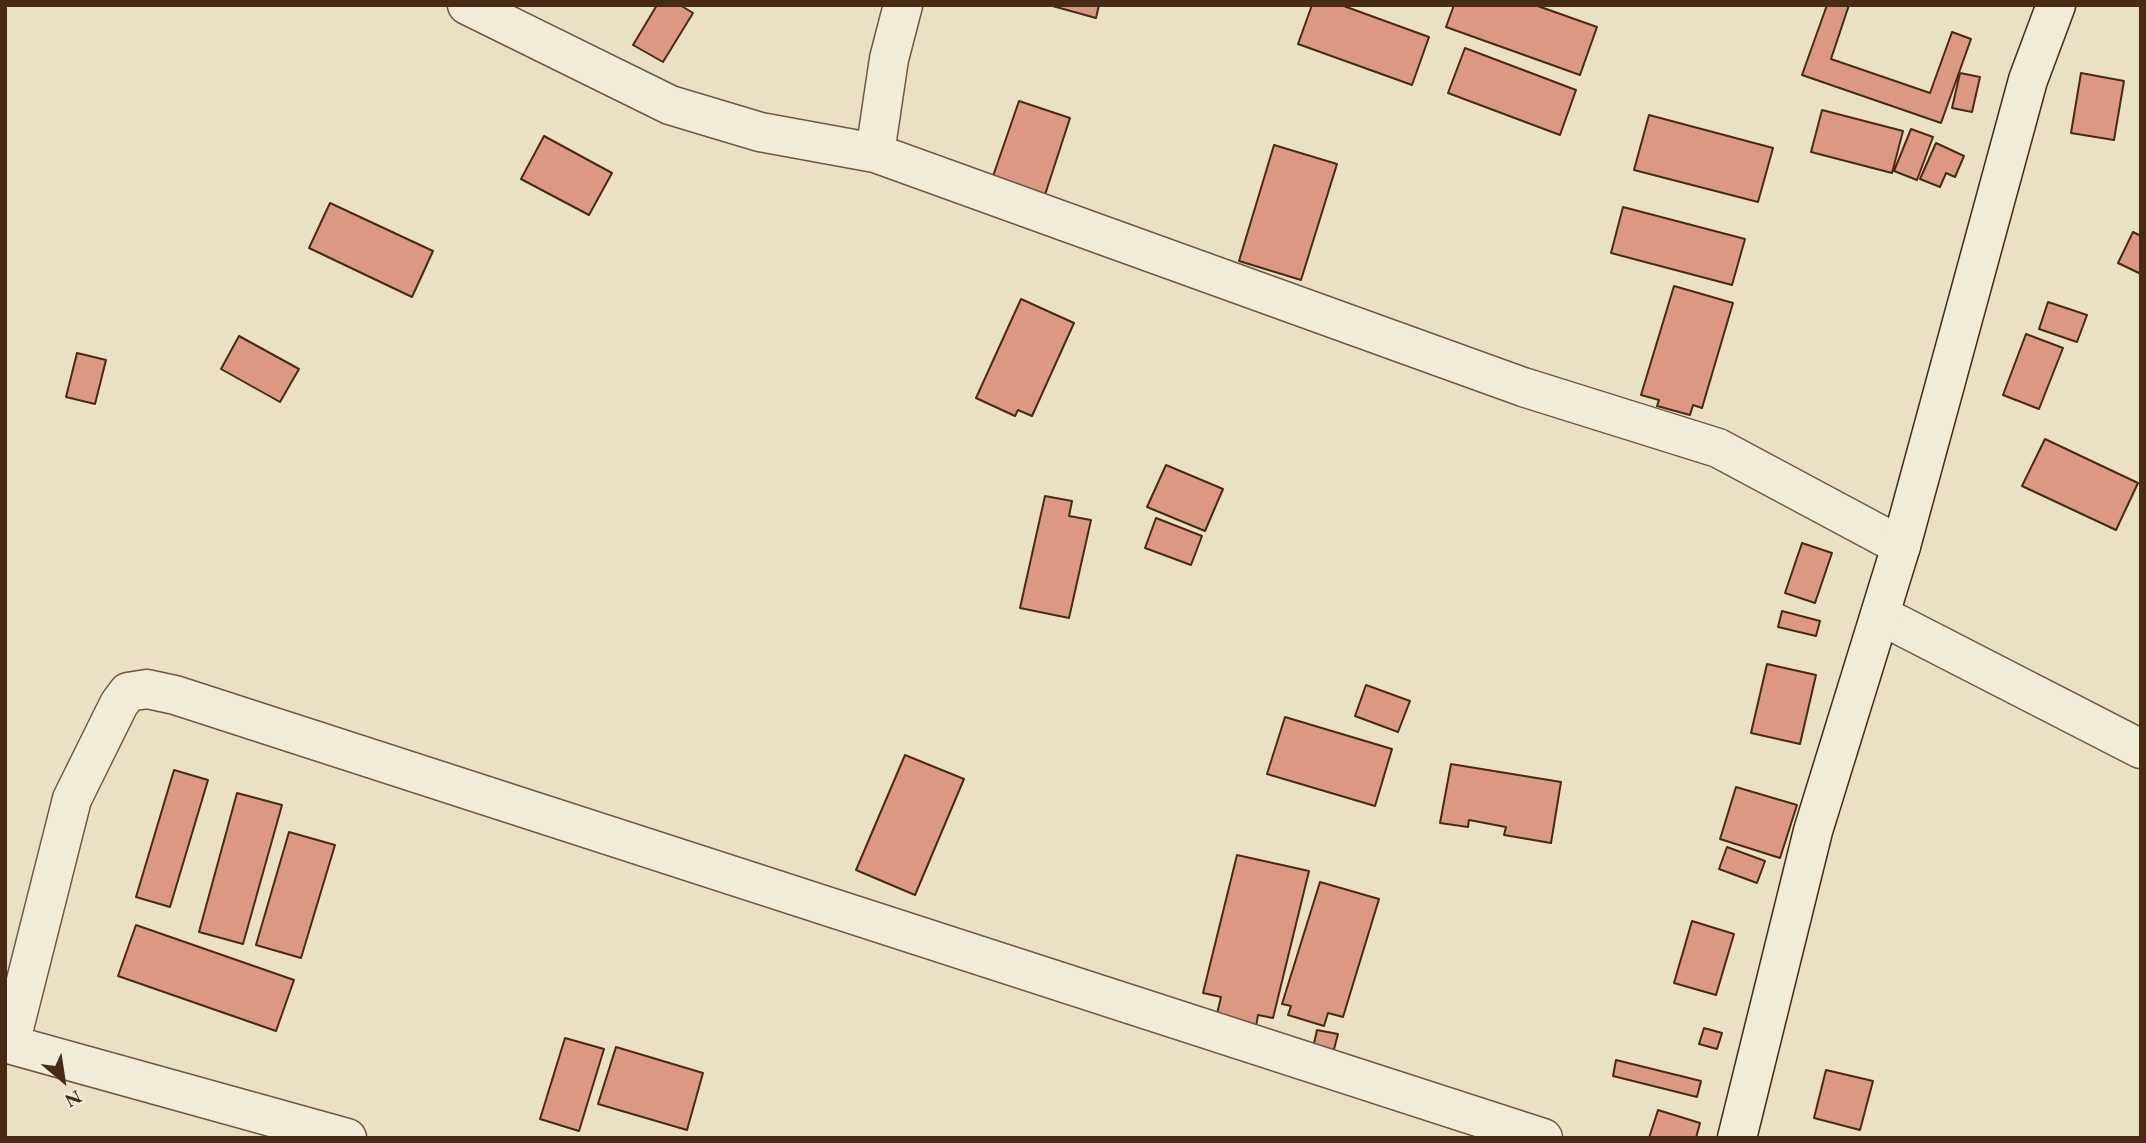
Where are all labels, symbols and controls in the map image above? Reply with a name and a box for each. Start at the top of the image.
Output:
north arrow [28,1045,98,1115]
text: N [61,1084,86,1113]

